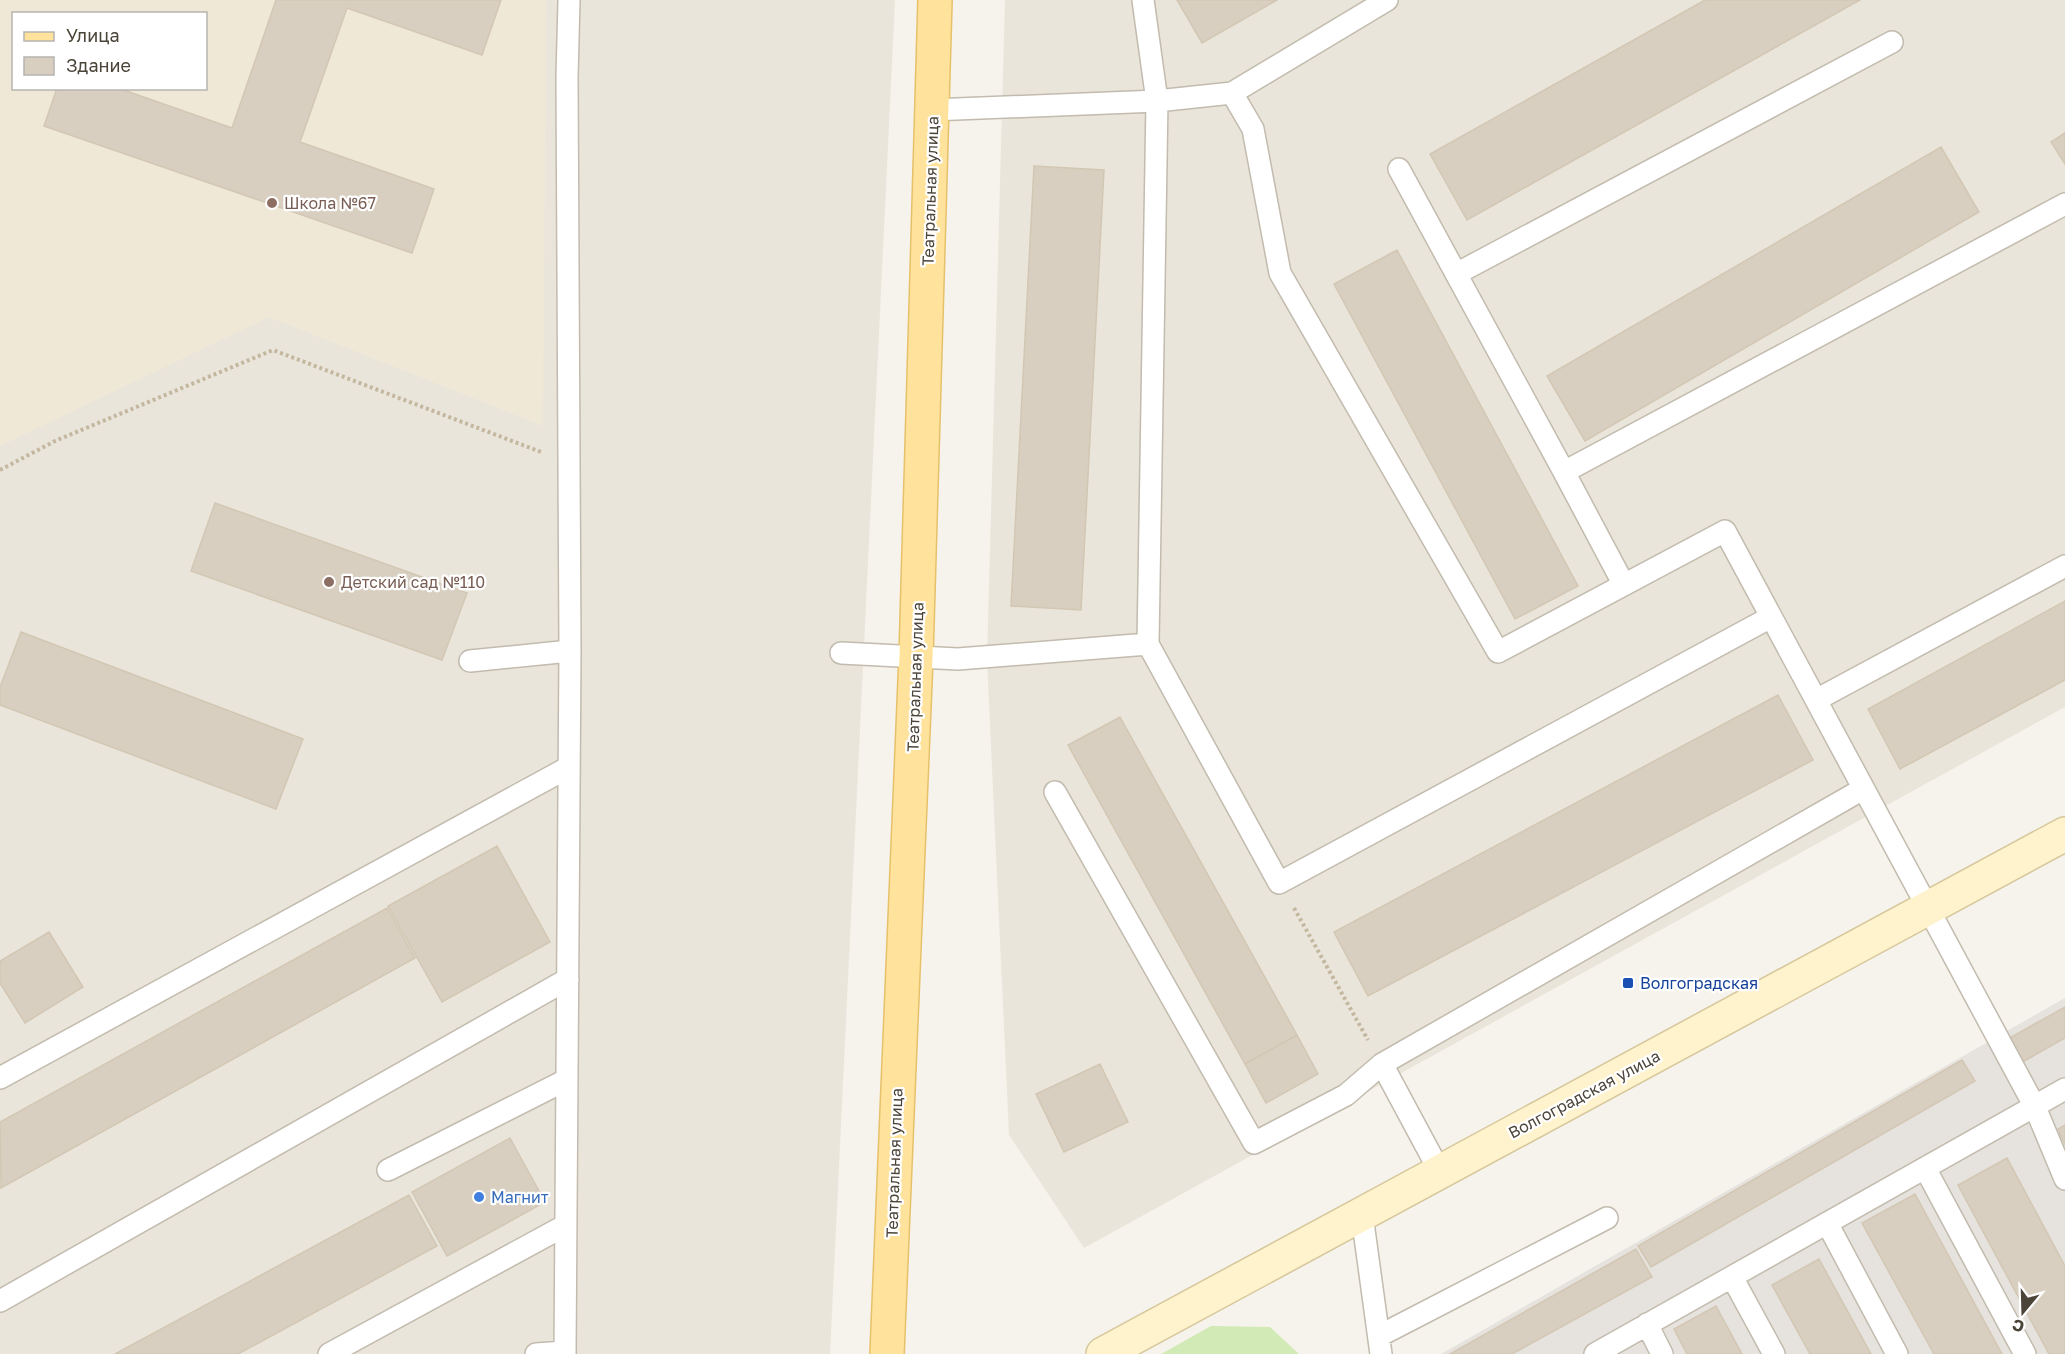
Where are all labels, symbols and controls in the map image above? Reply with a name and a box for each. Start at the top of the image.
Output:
legend [12,12,207,90]
text: Улица [66,24,120,46]
text: Здание [66,54,131,76]
street label: Театральная улица [917,116,943,266]
place label: Школа №67 [284,193,376,213]
marker: Школа №67 [265,196,279,210]
place label: Детский сад №110 [341,572,485,592]
marker: Детский сад №110 [322,575,336,589]
street label: Театральная улица [902,602,928,752]
place label: Волгоградская [1640,973,1758,993]
marker: Волгоградская [1621,976,1635,990]
street label: Волгоградская улица [1505,1045,1663,1143]
street label: Театральная улица [881,1088,907,1238]
place label: Магнит [491,1187,549,1207]
marker: Магнит [472,1190,486,1204]
north arrow [1993,1282,2053,1342]
text: С [2009,1315,2027,1337]

